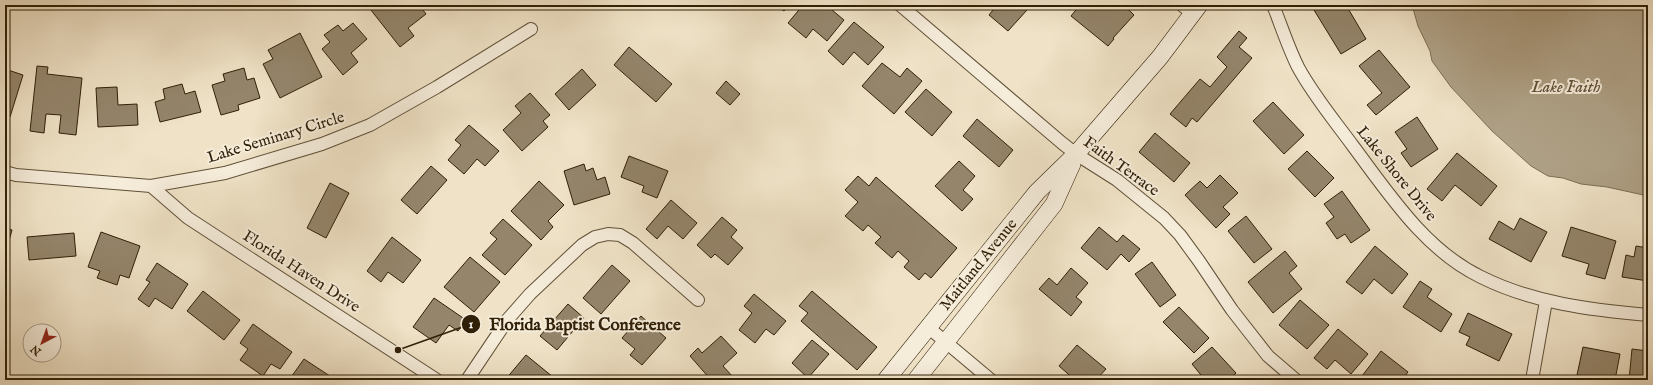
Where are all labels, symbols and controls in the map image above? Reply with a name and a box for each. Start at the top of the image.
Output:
water label: Lake Faith [1530,77,1601,98]
street label: Lake Seminary Circle [205,108,347,168]
street label: Lake Shore Drive [1351,122,1441,226]
street label: Faith Terrace [1079,133,1163,201]
street label: Maitland Avenue [936,215,1022,315]
street label: Florida Haven Drive [238,227,364,317]
callout: Florida Baptist Conference [461,309,689,338]
text: Florida Baptist Conference [489,315,681,336]
text: 1 [469,317,474,332]
north arrow [22,323,62,363]
text: N [28,341,45,359]

